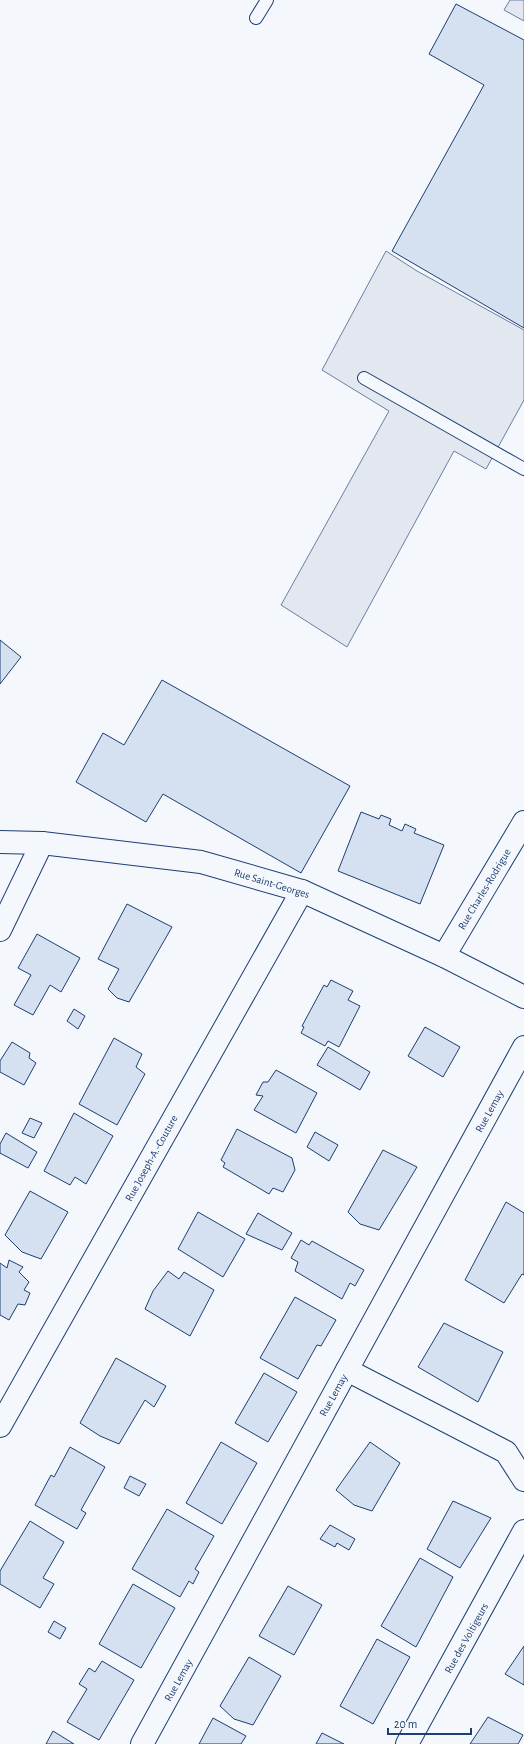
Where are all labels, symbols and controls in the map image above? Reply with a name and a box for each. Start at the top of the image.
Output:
street label: Rue Charles-Rodrigue [456,847,513,932]
street label: Rue Saint-Georges [233,867,311,900]
street label: Rue Lemay [473,1088,506,1134]
street label: Rue Joseph-A.-Couture [123,1113,180,1203]
street label: Rue Lemay [317,1372,350,1418]
street label: Rue des Voltigeurs [443,1601,490,1675]
street label: Rue Lemay [162,1657,195,1703]
scale bar [388,1710,471,1736]
text: 20 m [394,1718,417,1730]

